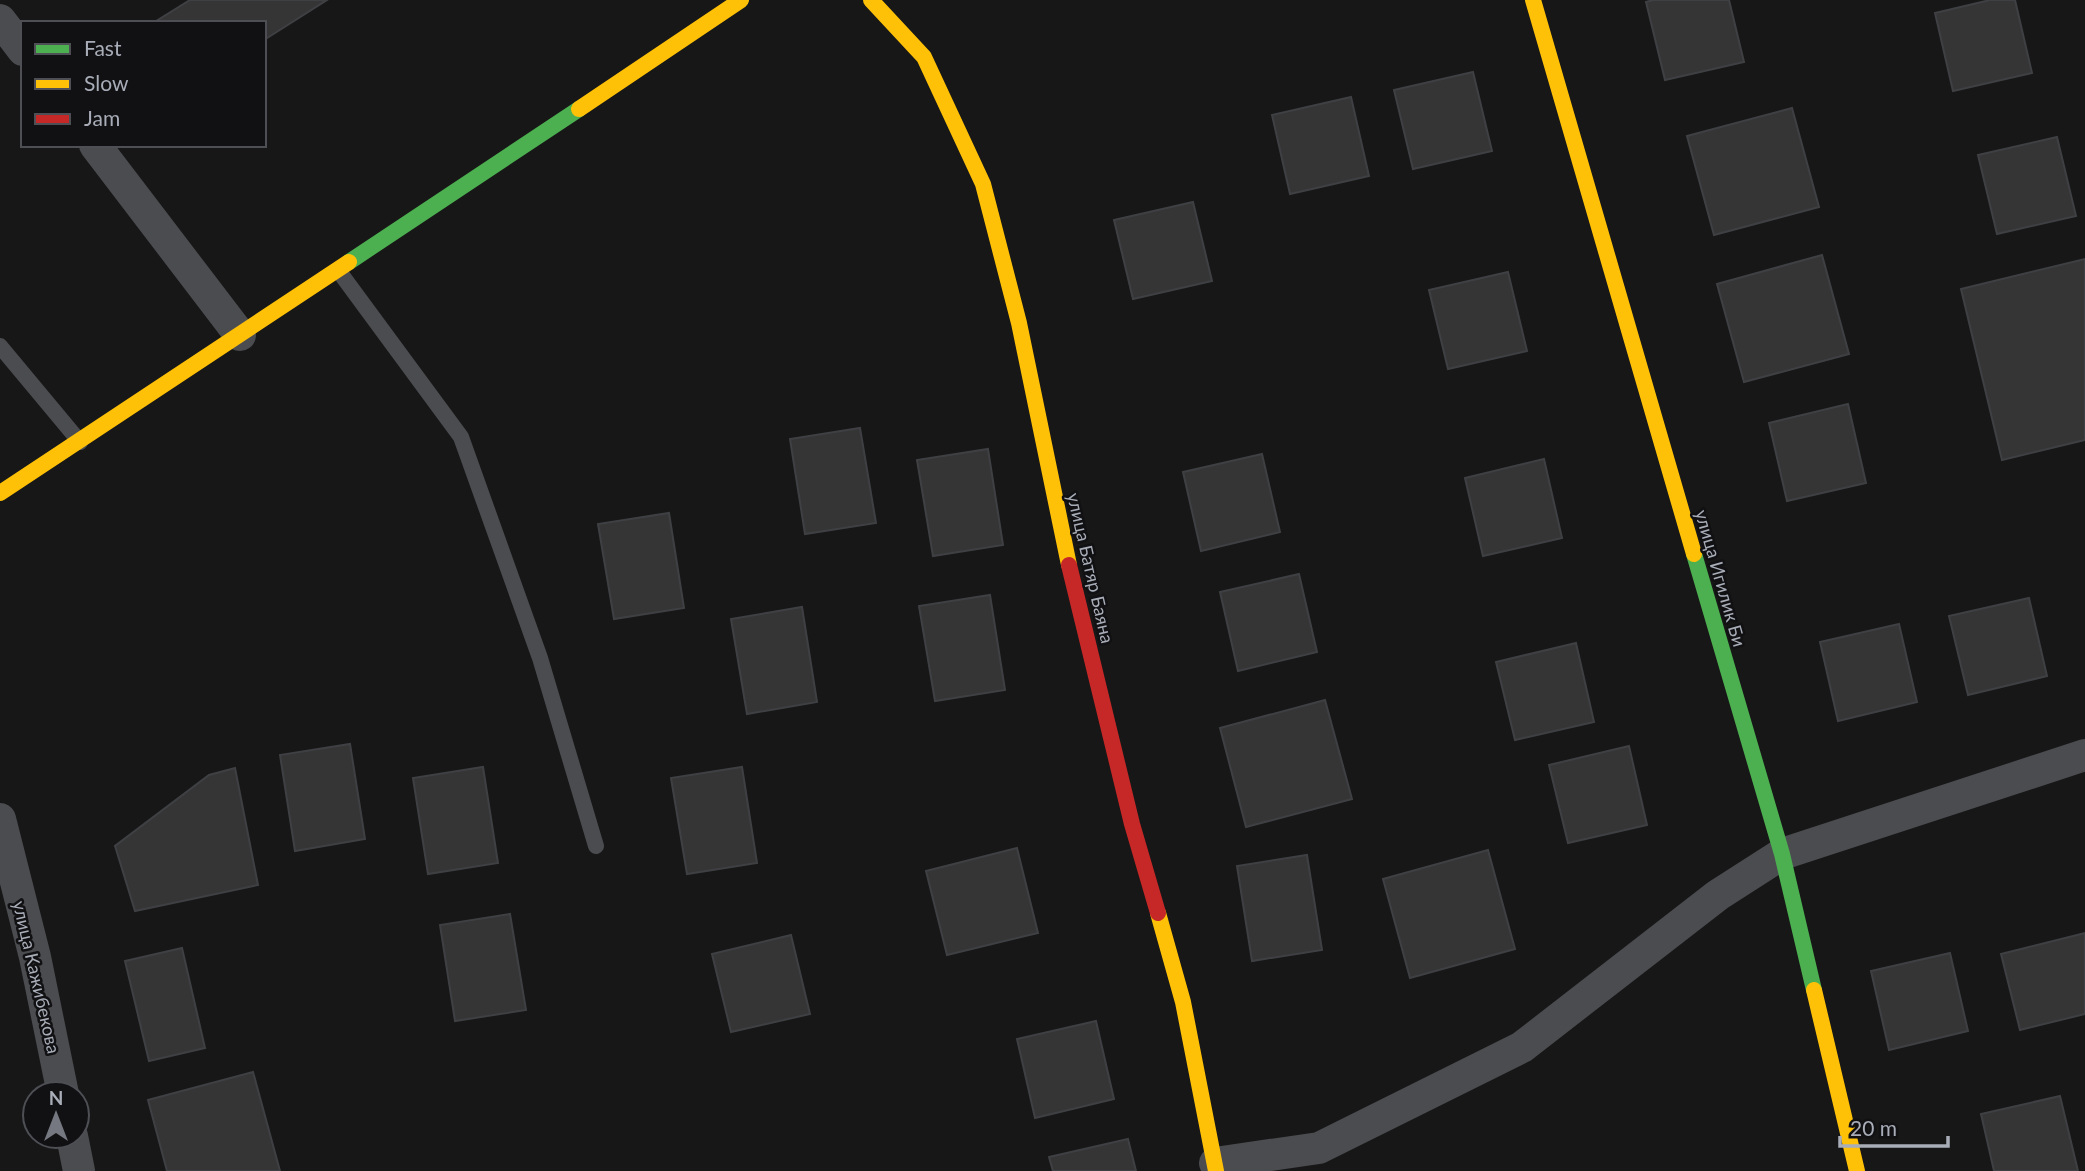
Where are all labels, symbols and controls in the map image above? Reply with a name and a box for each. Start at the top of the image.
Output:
legend [21,21,266,147]
text: Fast [84,35,122,60]
text: Slow [84,70,129,95]
text: Jam [84,105,120,130]
street label: улица Батяр Баяна [1063,491,1119,645]
street label: улица Игилик Би [1691,507,1751,649]
street label: улица Кажибекова [9,898,65,1056]
north arrow [21,1080,91,1150]
text: N [49,1086,63,1109]
scale bar [1840,1104,1948,1148]
text: 20 m [1850,1115,1897,1140]

